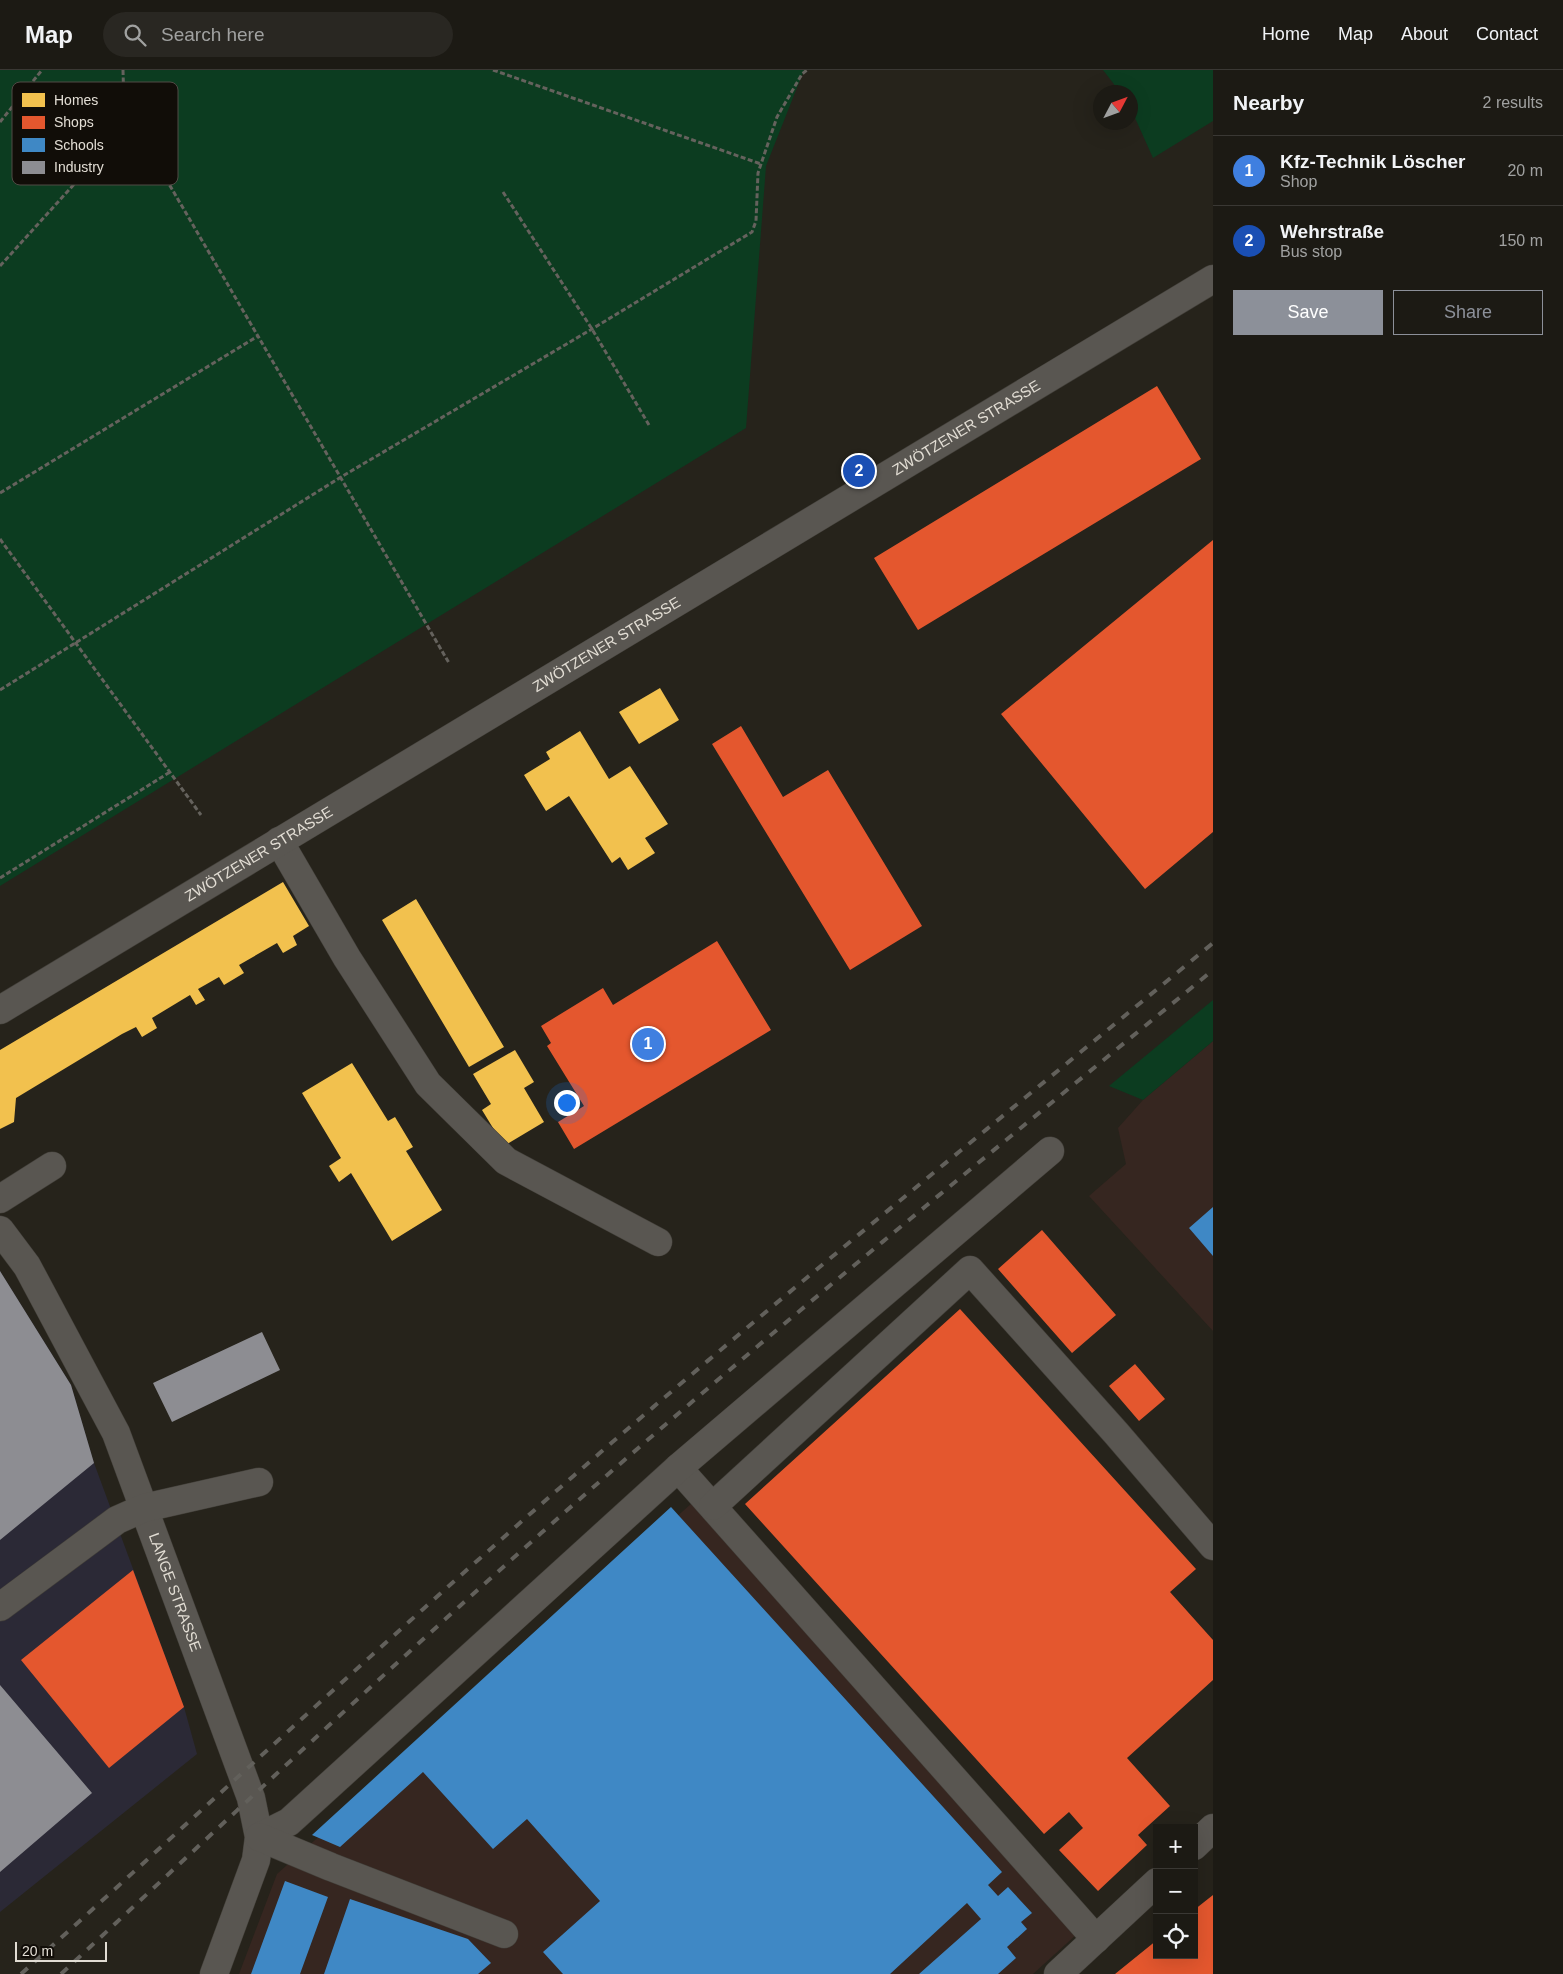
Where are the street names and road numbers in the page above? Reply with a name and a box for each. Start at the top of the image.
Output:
street label: ZWÖTZENER STRASSE [889,376,1043,478]
street label: ZWÖTZENER STRASSE [529,593,683,695]
street label: ZWÖTZENER STRASSE [181,803,335,905]
street label: LANGE STRASSE [146,1530,205,1654]

